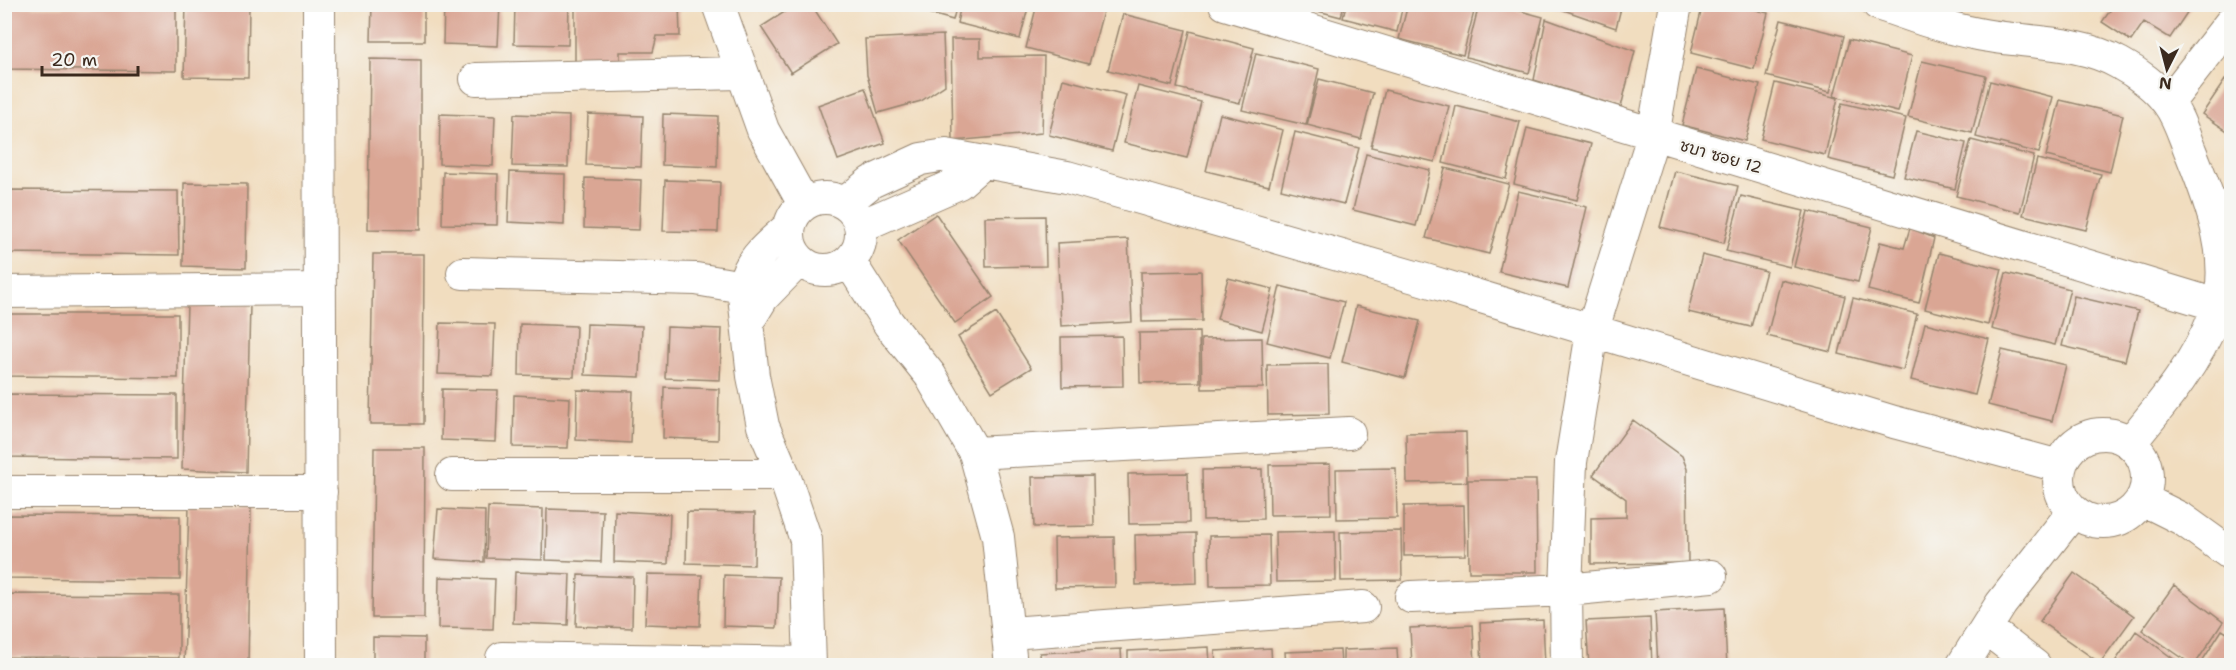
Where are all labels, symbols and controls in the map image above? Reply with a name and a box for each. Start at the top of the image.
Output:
scale bar [42,39,138,77]
north arrow [2137,39,2197,99]
text: 20 m [51,48,97,72]
text: N [2158,72,2173,95]
street label: ชบา ซอย 12 [1677,135,1764,178]

